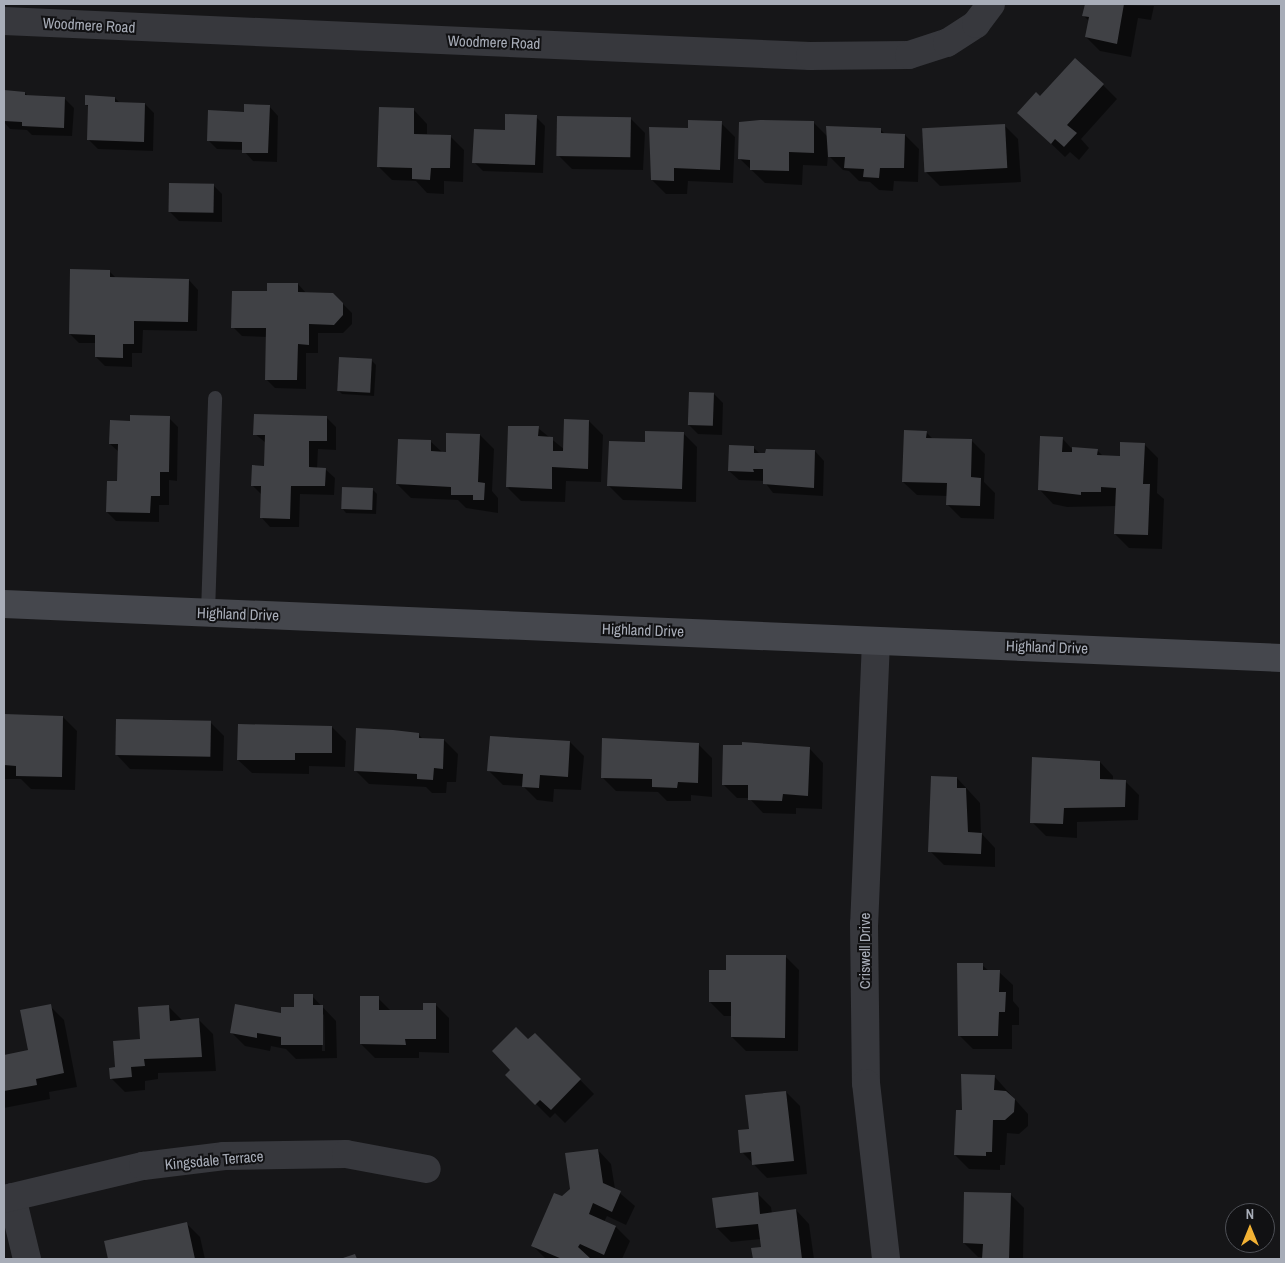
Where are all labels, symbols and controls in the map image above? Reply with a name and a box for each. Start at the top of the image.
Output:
street label: Woodmere Road [42,14,136,36]
street label: Woodmere Road [447,31,541,53]
street label: Highland Drive [197,604,279,624]
street label: Highland Drive [602,620,684,640]
street label: Highland Drive [1006,637,1088,657]
street label: Criswell Drive [856,913,874,989]
street label: Kingsdale Terrace [164,1147,264,1173]
north arrow [1225,1203,1275,1253]
text: N [1246,1205,1254,1223]

